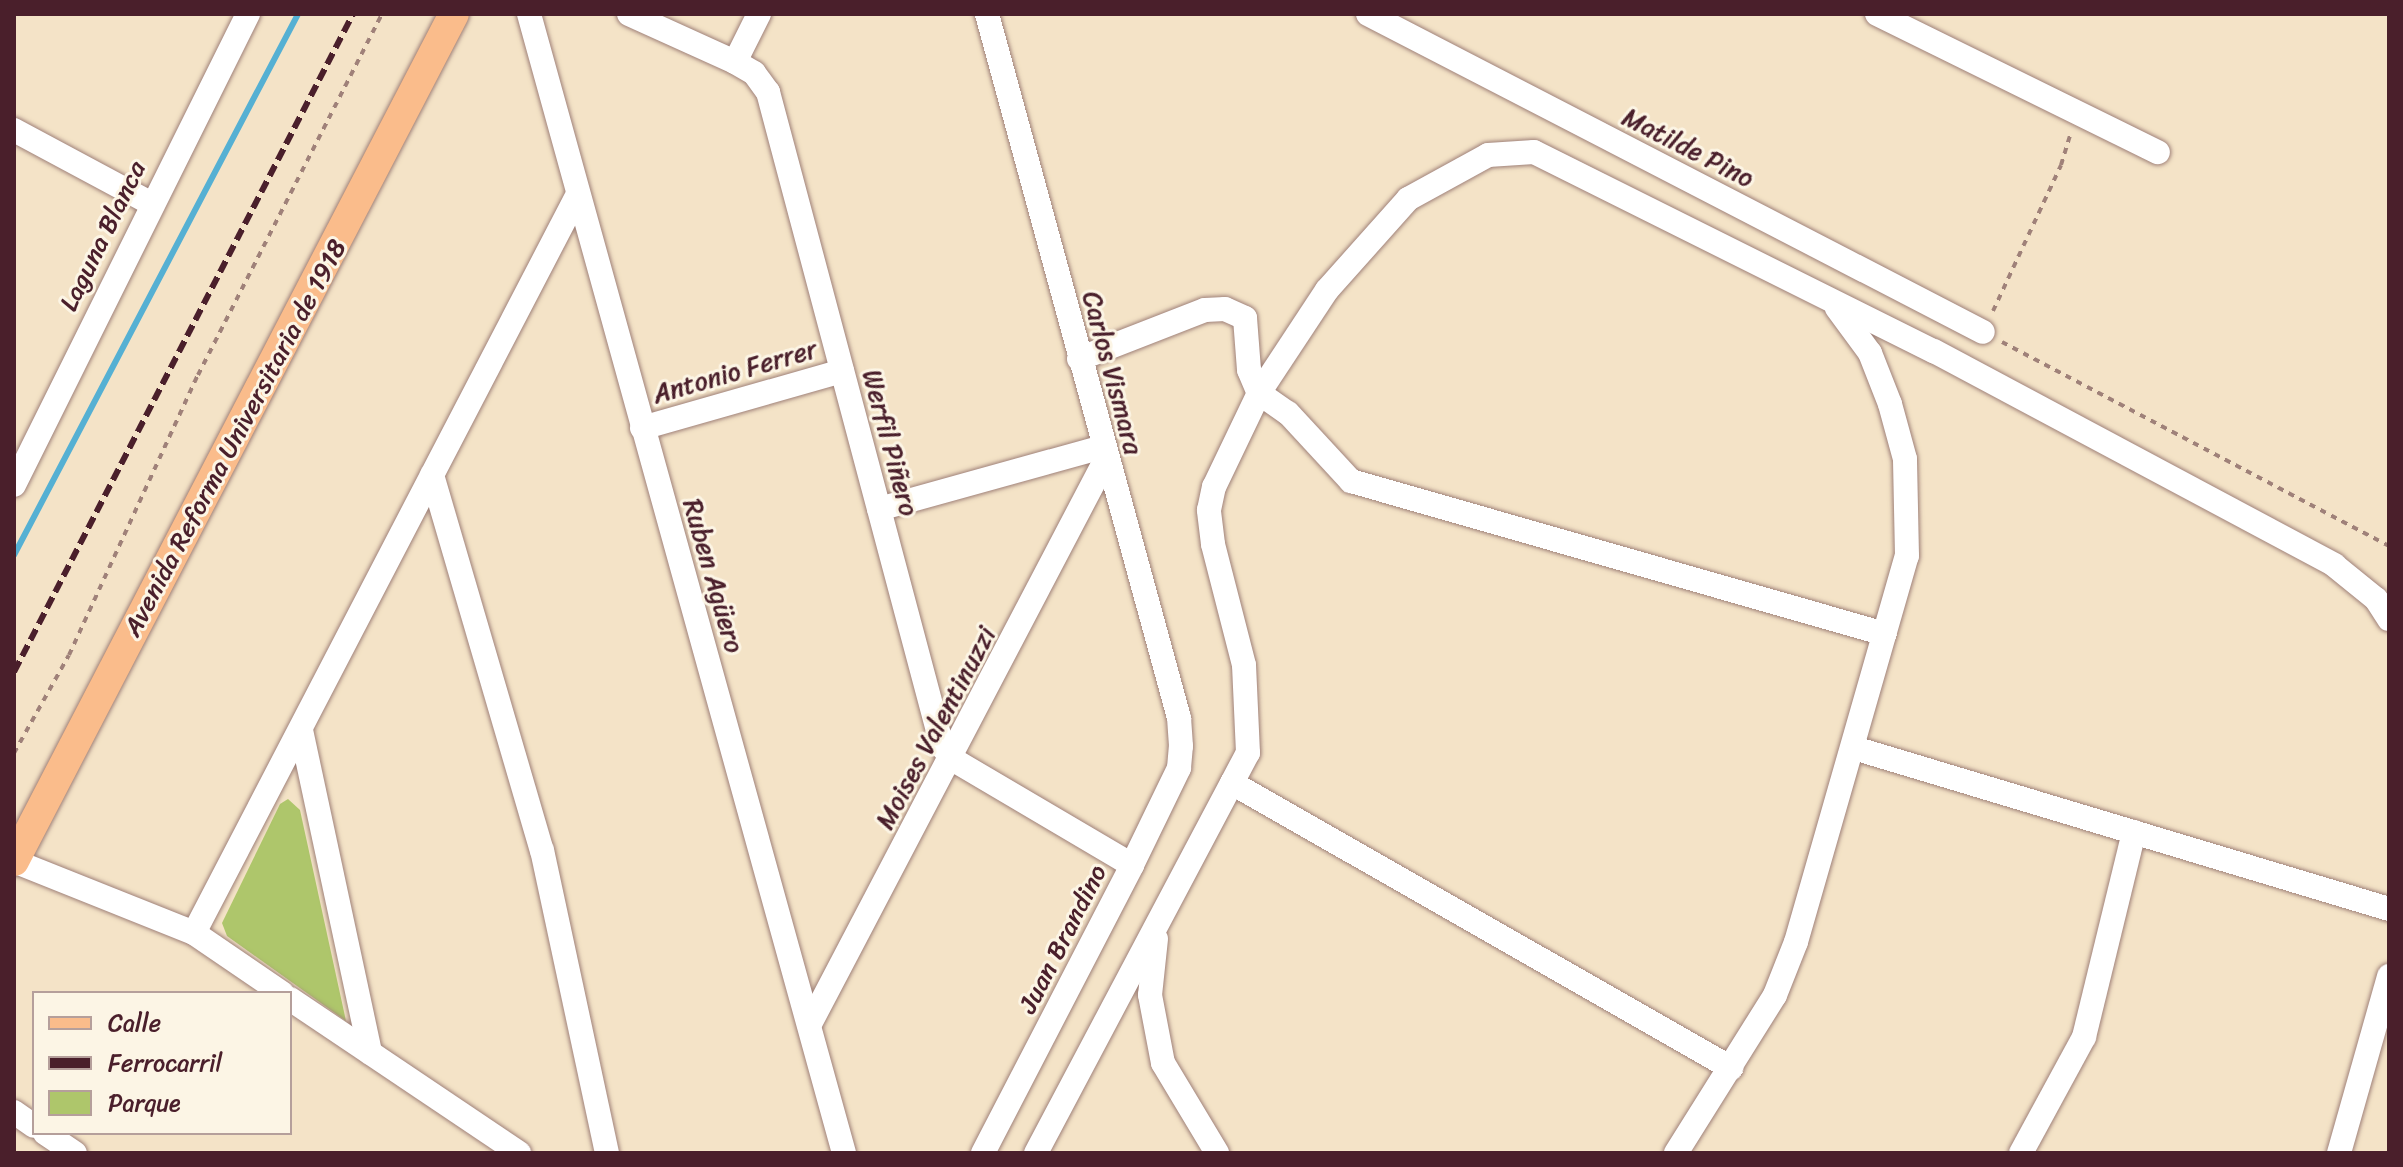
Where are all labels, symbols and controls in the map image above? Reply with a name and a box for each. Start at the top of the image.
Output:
street label: Matilde Pino [1617,102,1759,194]
street label: Laguna Blanca [53,156,153,316]
street label: Avenida Reforma Universitaria de 1918 [117,234,353,642]
street label: Carlos Vismara [1075,287,1149,459]
street label: Antonio Ferrer [649,334,821,410]
street label: Werfil Piñero [855,366,925,520]
street label: Ruben Agüero [676,495,750,657]
street label: Moises Valentinuzzi [870,622,1002,834]
street label: Juan Brandino [1012,860,1114,1018]
legend [32,991,292,1135]
text: Calle [108,1002,161,1044]
text: Ferrocarril [108,1042,222,1084]
text: Parque [108,1082,181,1124]

